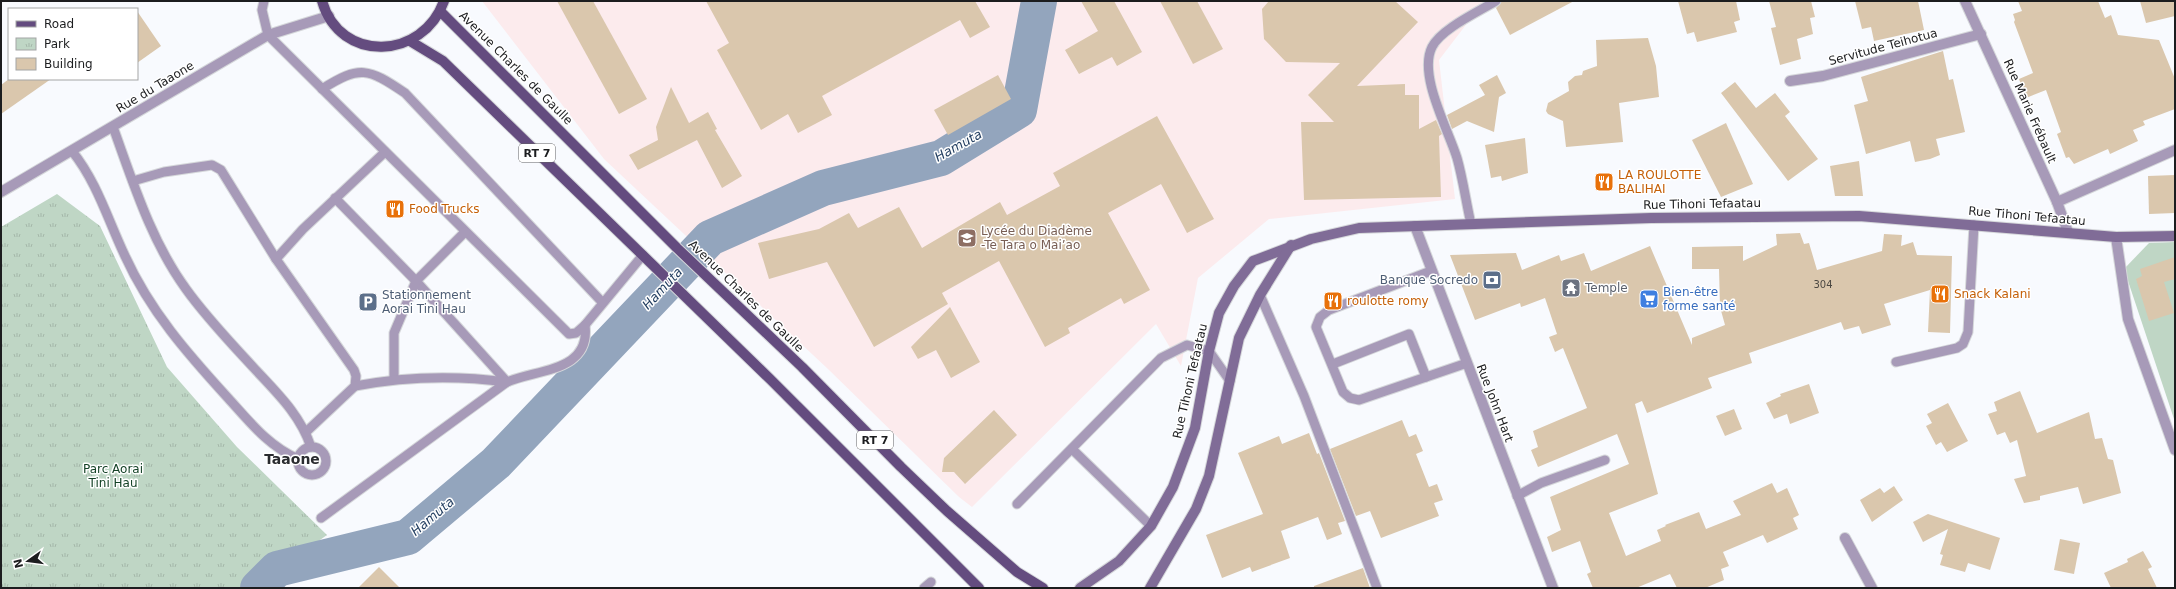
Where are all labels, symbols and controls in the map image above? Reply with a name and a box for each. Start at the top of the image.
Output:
legend [8,8,138,80]
street label: Avenue Charles de Gaulle [456,8,576,128]
text: Road [44,17,74,31]
street label: Servitude Teihotua [1827,26,1939,68]
text: Park [44,37,70,51]
text: Building [44,57,93,71]
street label: Rue Marie Frébault [2001,57,2059,165]
street label: Rue du Taaone [114,58,196,116]
water label: Hamuta [932,126,985,165]
road number: RT 7 [519,144,555,162]
place label: LA ROULOTTE BALIHAI [1618,168,1701,196]
restaurant icon: LA ROULOTTE BALIHAI [1593,171,1615,193]
street label: Rue Tihoni Tefaatau [1643,196,1761,212]
restaurant icon: Food Trucks [384,198,406,220]
place label: Food Trucks [409,202,480,216]
street label: Rue Tihoni Tefaatau [1968,204,2086,228]
place label: Lycée du Diadème -Te Tara o Mai’ao [981,224,1092,252]
school or university icon: Lycée du Diadème -Te Tara o Mai’ao [956,227,978,249]
street label: Avenue Charles de Gaulle [686,237,806,355]
water label: Hamuta [639,264,686,312]
bank icon: Banque Socredo [1481,269,1503,291]
place label: Banque Socredo [1380,273,1478,287]
temple icon: Temple [1560,277,1582,299]
house number: 304 [1813,279,1833,290]
place label: Temple [1584,281,1628,295]
restaurant icon: Snack Kalani [1929,283,1951,305]
place label: Bien-être forme santé [1663,285,1735,313]
place label: Snack Kalani [1954,287,2031,301]
place label: Stationnement Aorai Tini Hau [382,288,471,316]
supermarket icon: Bien-être forme santé [1638,288,1660,310]
restaurant icon: roulotte romy [1322,290,1344,312]
parking icon: Stationnement Aorai Tini Hau [357,291,379,313]
place label: roulotte romy [1347,294,1429,308]
street label: Rue Tihoni Tefaatau [1170,322,1210,440]
street label: Rue John Hart [1474,362,1516,444]
road number: RT 7 [857,431,893,449]
district label: Taaone [264,451,320,467]
park label: Parc Aorai Tini Hau [83,462,143,490]
water label: Hamuta [408,494,457,539]
north arrow [8,541,48,581]
text: N [11,557,26,569]

